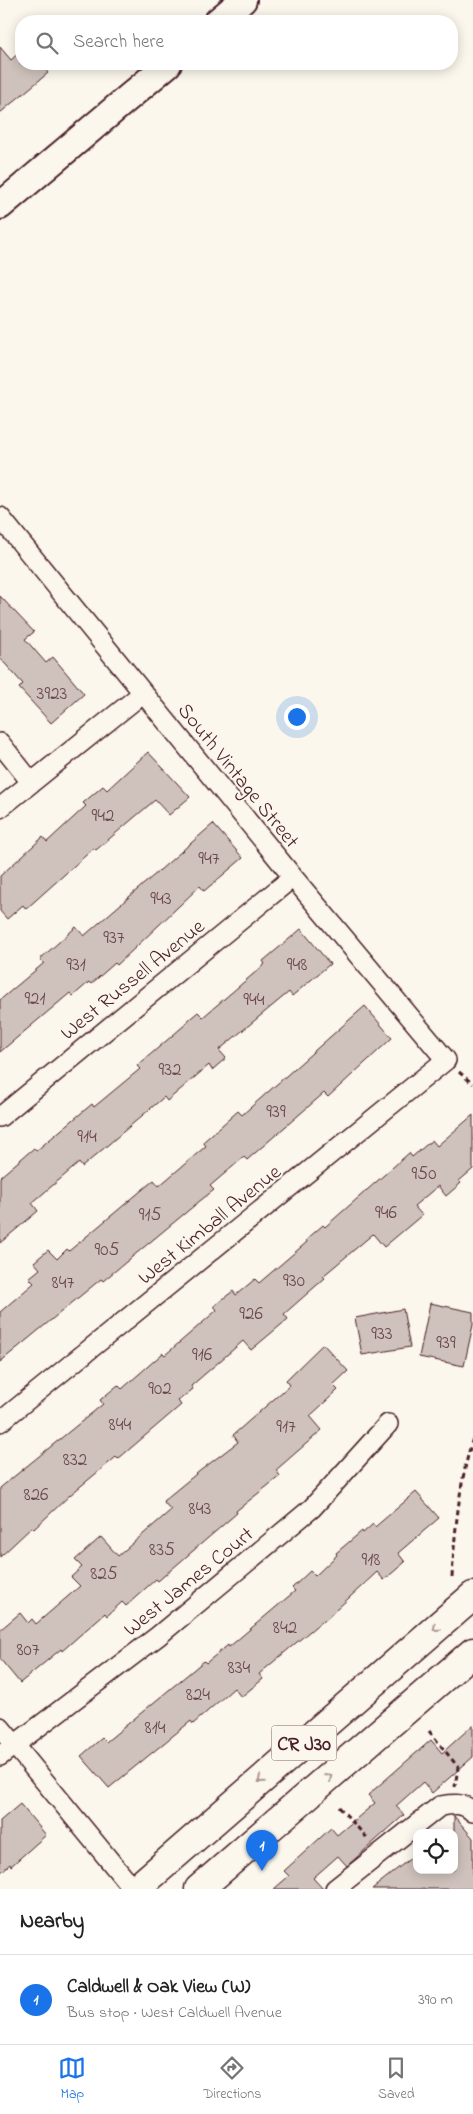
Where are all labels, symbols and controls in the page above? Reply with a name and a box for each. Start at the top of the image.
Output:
search box [15,15,458,70]
icon: search [33,29,61,57]
text: Search here [73,29,164,56]
house number: 3923 [37,681,68,708]
street label: South Vintage Street [168,697,305,857]
your location [284,704,310,730]
house number: 942 [92,803,115,830]
house number: 947 [198,846,220,873]
house number: 943 [150,886,172,913]
street label: West Russell Avenue [55,912,212,1048]
house number: 937 [103,925,125,952]
house number: 931 [66,952,86,979]
house number: 948 [287,952,307,979]
house number: 921 [24,986,46,1013]
house number: 944 [243,987,265,1014]
house number: 932 [158,1057,182,1084]
house number: 939 [266,1099,286,1126]
house number: 914 [77,1124,97,1151]
street label: West Kimball Avenue [132,1158,289,1293]
house number: 950 [412,1161,436,1188]
house number: 946 [375,1200,397,1227]
house number: 915 [139,1202,161,1229]
house number: 905 [95,1237,120,1264]
house number: 930 [283,1268,305,1295]
house number: 847 [52,1270,75,1297]
house number: 926 [239,1301,263,1328]
house number: 933 [371,1321,393,1348]
house number: 939 [436,1330,456,1357]
house number: 916 [192,1342,212,1369]
house number: 902 [148,1376,172,1403]
house number: 844 [109,1412,132,1439]
house number: 917 [276,1414,296,1441]
house number: 832 [63,1447,87,1474]
house number: 826 [24,1482,48,1509]
house number: 843 [189,1496,212,1523]
street label: West James Court [118,1521,261,1645]
house number: 835 [149,1537,175,1564]
house number: 918 [362,1547,380,1574]
house number: 825 [90,1561,118,1588]
house number: 842 [273,1615,297,1642]
one-way arrow [433,1622,442,1631]
house number: 807 [16,1637,40,1664]
house number: 834 [228,1655,251,1682]
house number: 824 [186,1682,210,1709]
house number: 814 [145,1715,166,1742]
road number: CR J30 [272,1726,336,1760]
one-way arrow [323,1774,332,1783]
one-way arrow [257,1775,266,1784]
map controls [413,1829,458,1874]
button: locate [413,1829,458,1874]
pin: 1 [246,1830,278,1871]
text: Nearby [20,1907,84,1937]
text: Caldwell & Oak View (W) [67,1974,250,2001]
text: 1 [33,1988,39,2012]
text: 390 m [418,1988,453,2012]
text: Bus stop · West Caldwell Avenue [67,2001,282,2025]
tab: Map [58,2054,86,2105]
tab: Directions [203,2054,261,2105]
tab: Saved [378,2054,415,2105]

